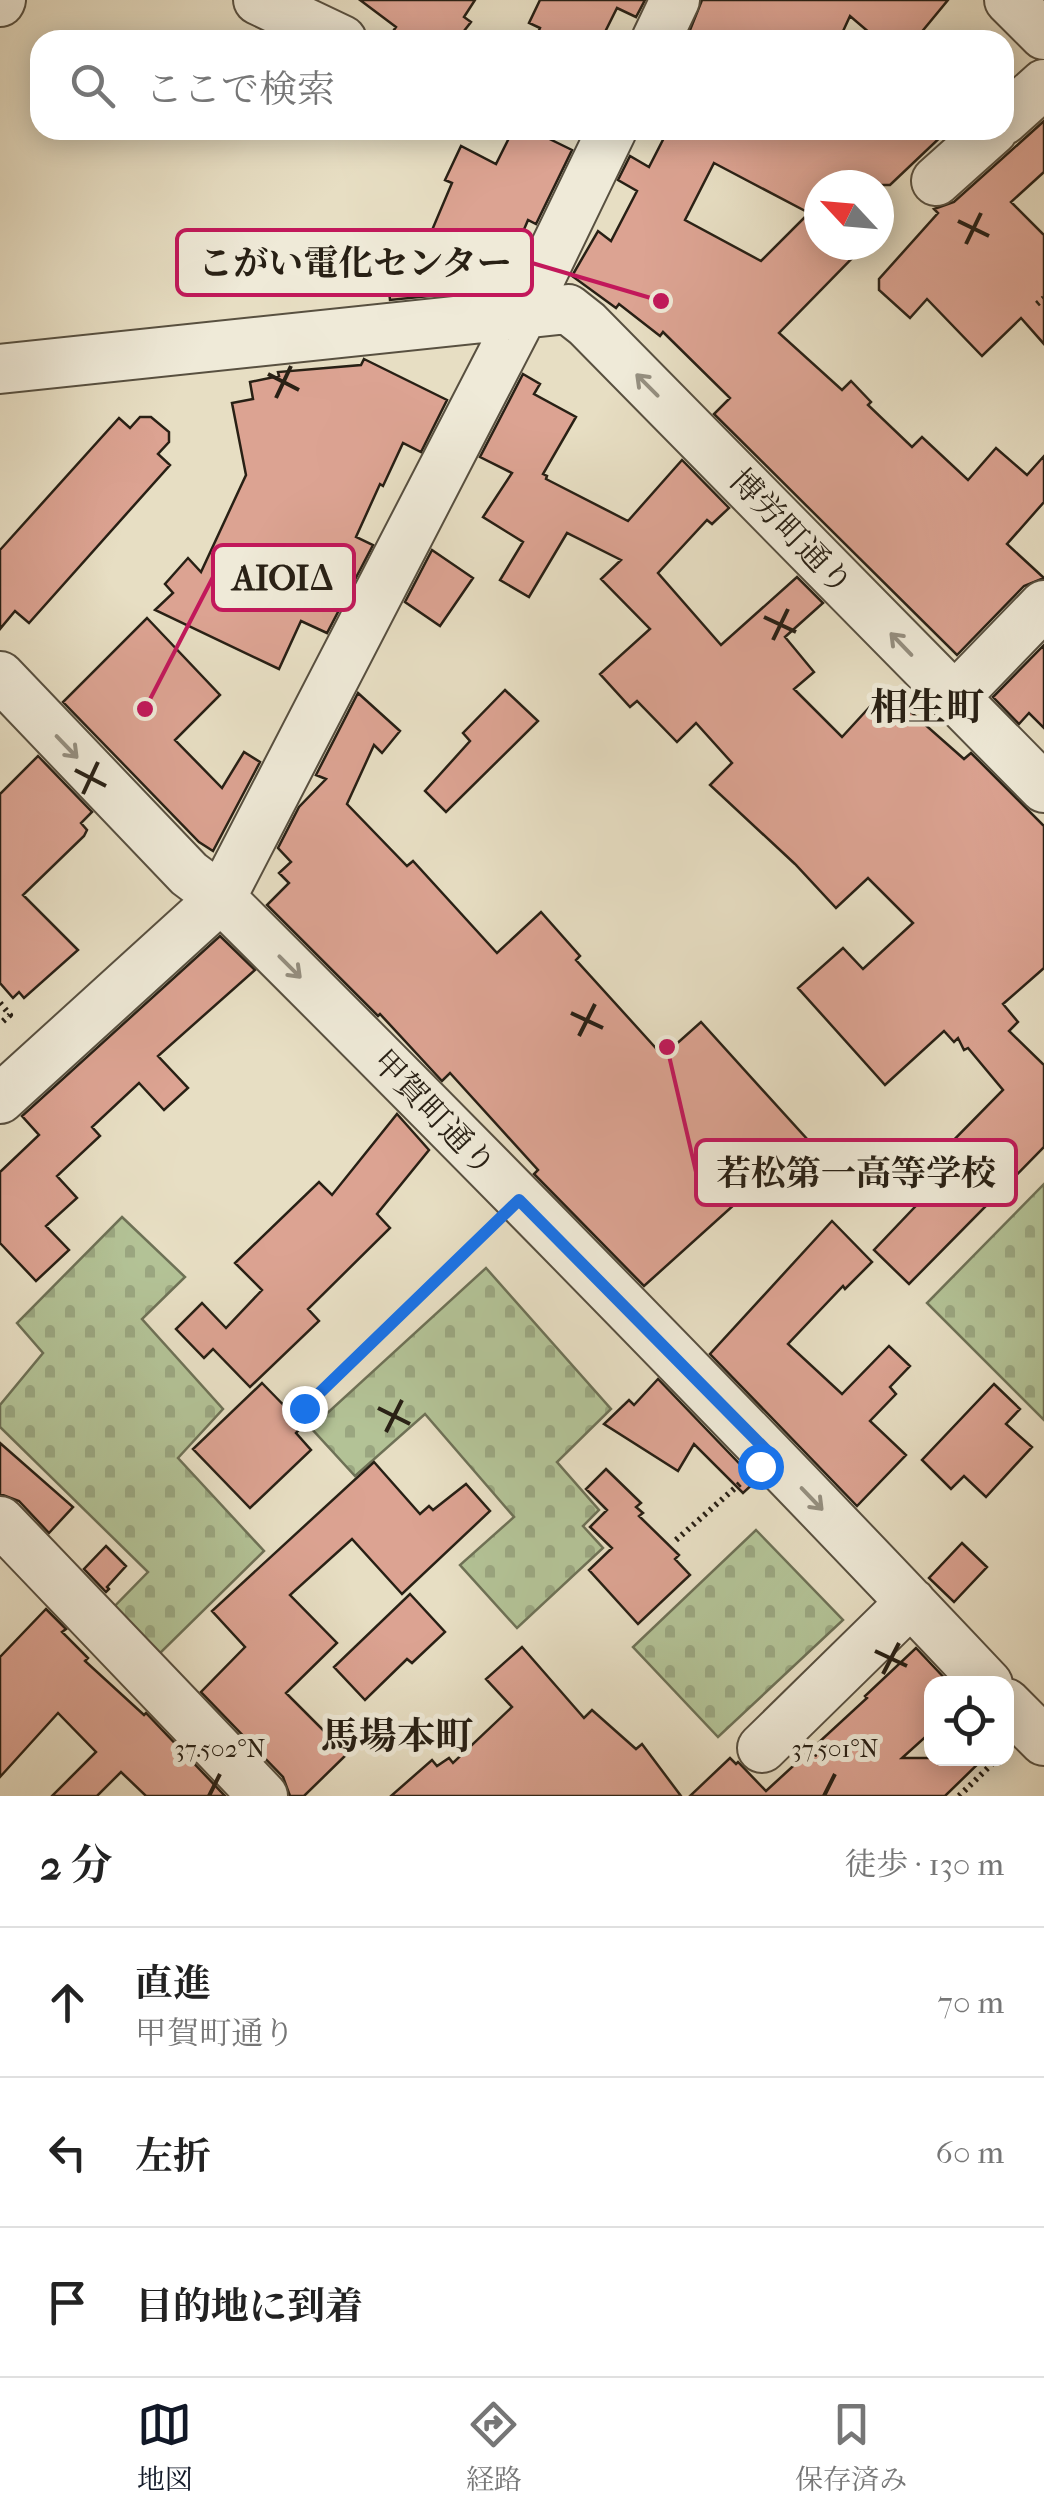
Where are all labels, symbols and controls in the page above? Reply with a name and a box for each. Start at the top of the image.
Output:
search box [30,30,1014,140]
icon: search [65,58,120,113]
text: ここで検索 [145,67,335,112]
north arrow [804,170,894,260]
callout: こがい電化センター [177,230,532,295]
text: こがい電化センター [198,243,512,284]
one-way arrow [635,373,659,397]
street label: 博労町通り [722,462,860,602]
callout: AIOIΔ [213,545,354,610]
text: AIOIΔ [230,558,334,599]
one-way arrow [889,633,913,657]
district label: 相生町 [870,685,984,730]
one-way arrow [55,734,79,758]
one-way arrow [278,955,302,979]
street label: 甲賀町通り [365,1043,503,1183]
callout: 若松第一高等学校 [696,1140,1016,1205]
text: 若松第一高等学校 [716,1153,996,1194]
route end [282,1386,328,1432]
route start [738,1444,784,1490]
one-way arrow [800,1486,824,1510]
map controls [924,1676,1014,1766]
button: locate [924,1676,1014,1766]
district label: 馬場本町 [321,1714,473,1759]
text: 37.502°N [174,1734,266,1763]
text: 37.501°N [791,1734,879,1763]
text: 2 分 [40,1841,113,1890]
text: 徒歩 · 130 m [844,1846,1004,1883]
text: 直進 [135,1961,211,2006]
icon: ahead [40,1975,95,2030]
text: 70 m [938,1984,1004,2021]
text: 甲賀町通り [135,2015,295,2052]
icon: left [40,2125,95,2180]
text: 左折 [135,2134,211,2179]
text: 60 m [936,2134,1004,2171]
icon: arrive [40,2275,95,2330]
text: 目的地に到着 [135,2284,363,2329]
tab: 地図 [137,2397,193,2497]
tab: 経路 [466,2397,522,2497]
tab: 保存済み [795,2397,907,2497]

